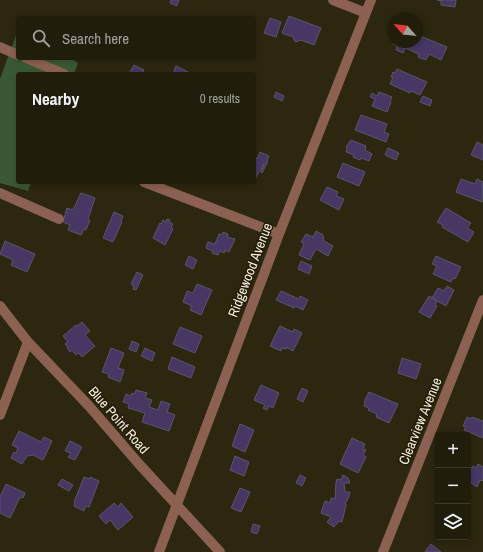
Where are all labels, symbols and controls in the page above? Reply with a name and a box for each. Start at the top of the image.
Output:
north arrow [387,12,423,48]
search box [16,16,256,60]
icon: search [30,27,52,49]
text: Search here [62,28,129,49]
text: Nearby [32,87,79,110]
text: 0 results [200,90,240,107]
street label: Ridgewood Avenue [224,220,276,320]
street label: Clearview Avenue [394,375,446,467]
street label: Blue Point Road [85,383,153,457]
map controls [435,432,471,540]
button: + [435,432,471,468]
button: − [435,468,471,504]
button: layers [435,504,471,540]

